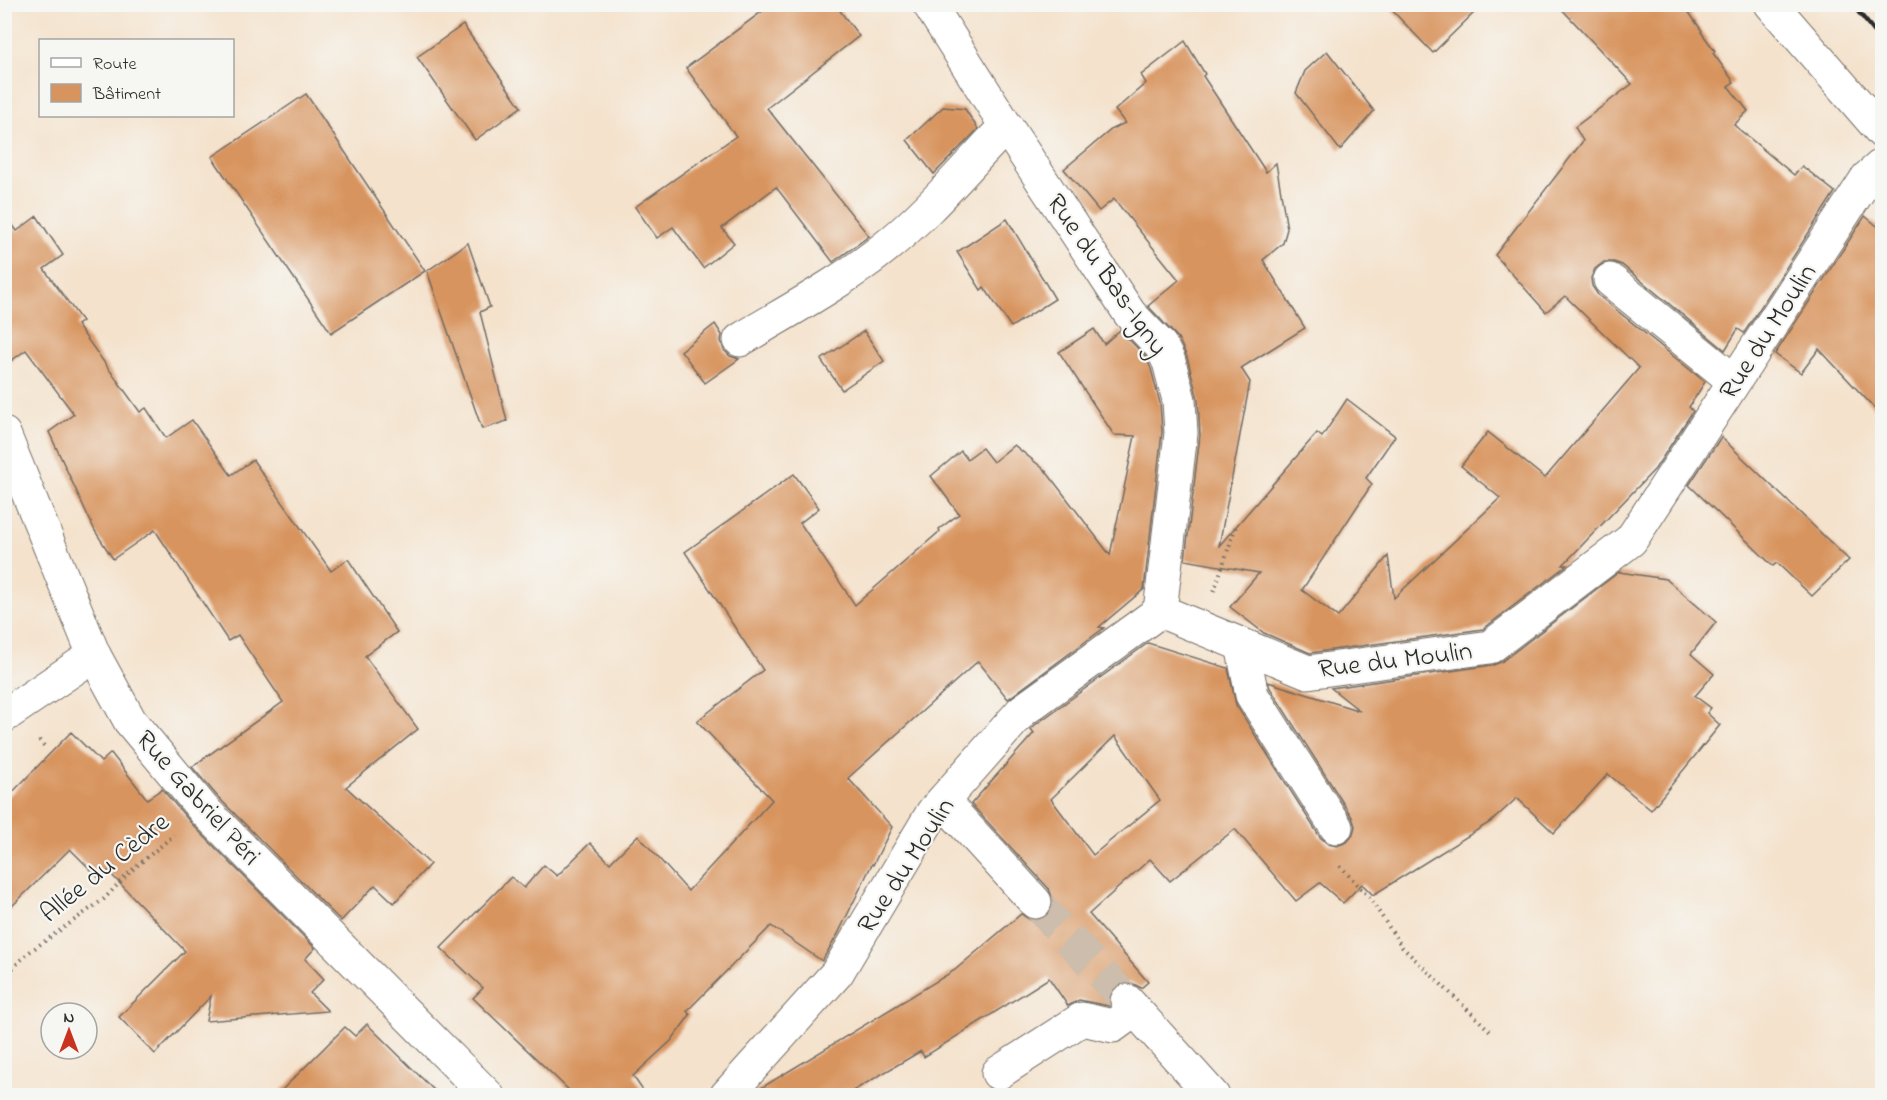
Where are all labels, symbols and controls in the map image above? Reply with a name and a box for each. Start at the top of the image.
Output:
legend [39,39,234,117]
text: Route [93,52,138,78]
text: Bâtiment [92,82,161,108]
street label: Rue du Bas-Igny [1036,186,1176,364]
street label: Rue du Moulin [1711,257,1828,408]
street label: Rue du Moulin [1316,633,1475,690]
street label: Rue Gabriel Péri [125,722,269,875]
street label: Rue du Moulin [849,791,966,942]
street label: Allée du Cèdre [32,804,179,933]
north arrow [39,1001,99,1061]
text: N [64,1006,75,1030]

